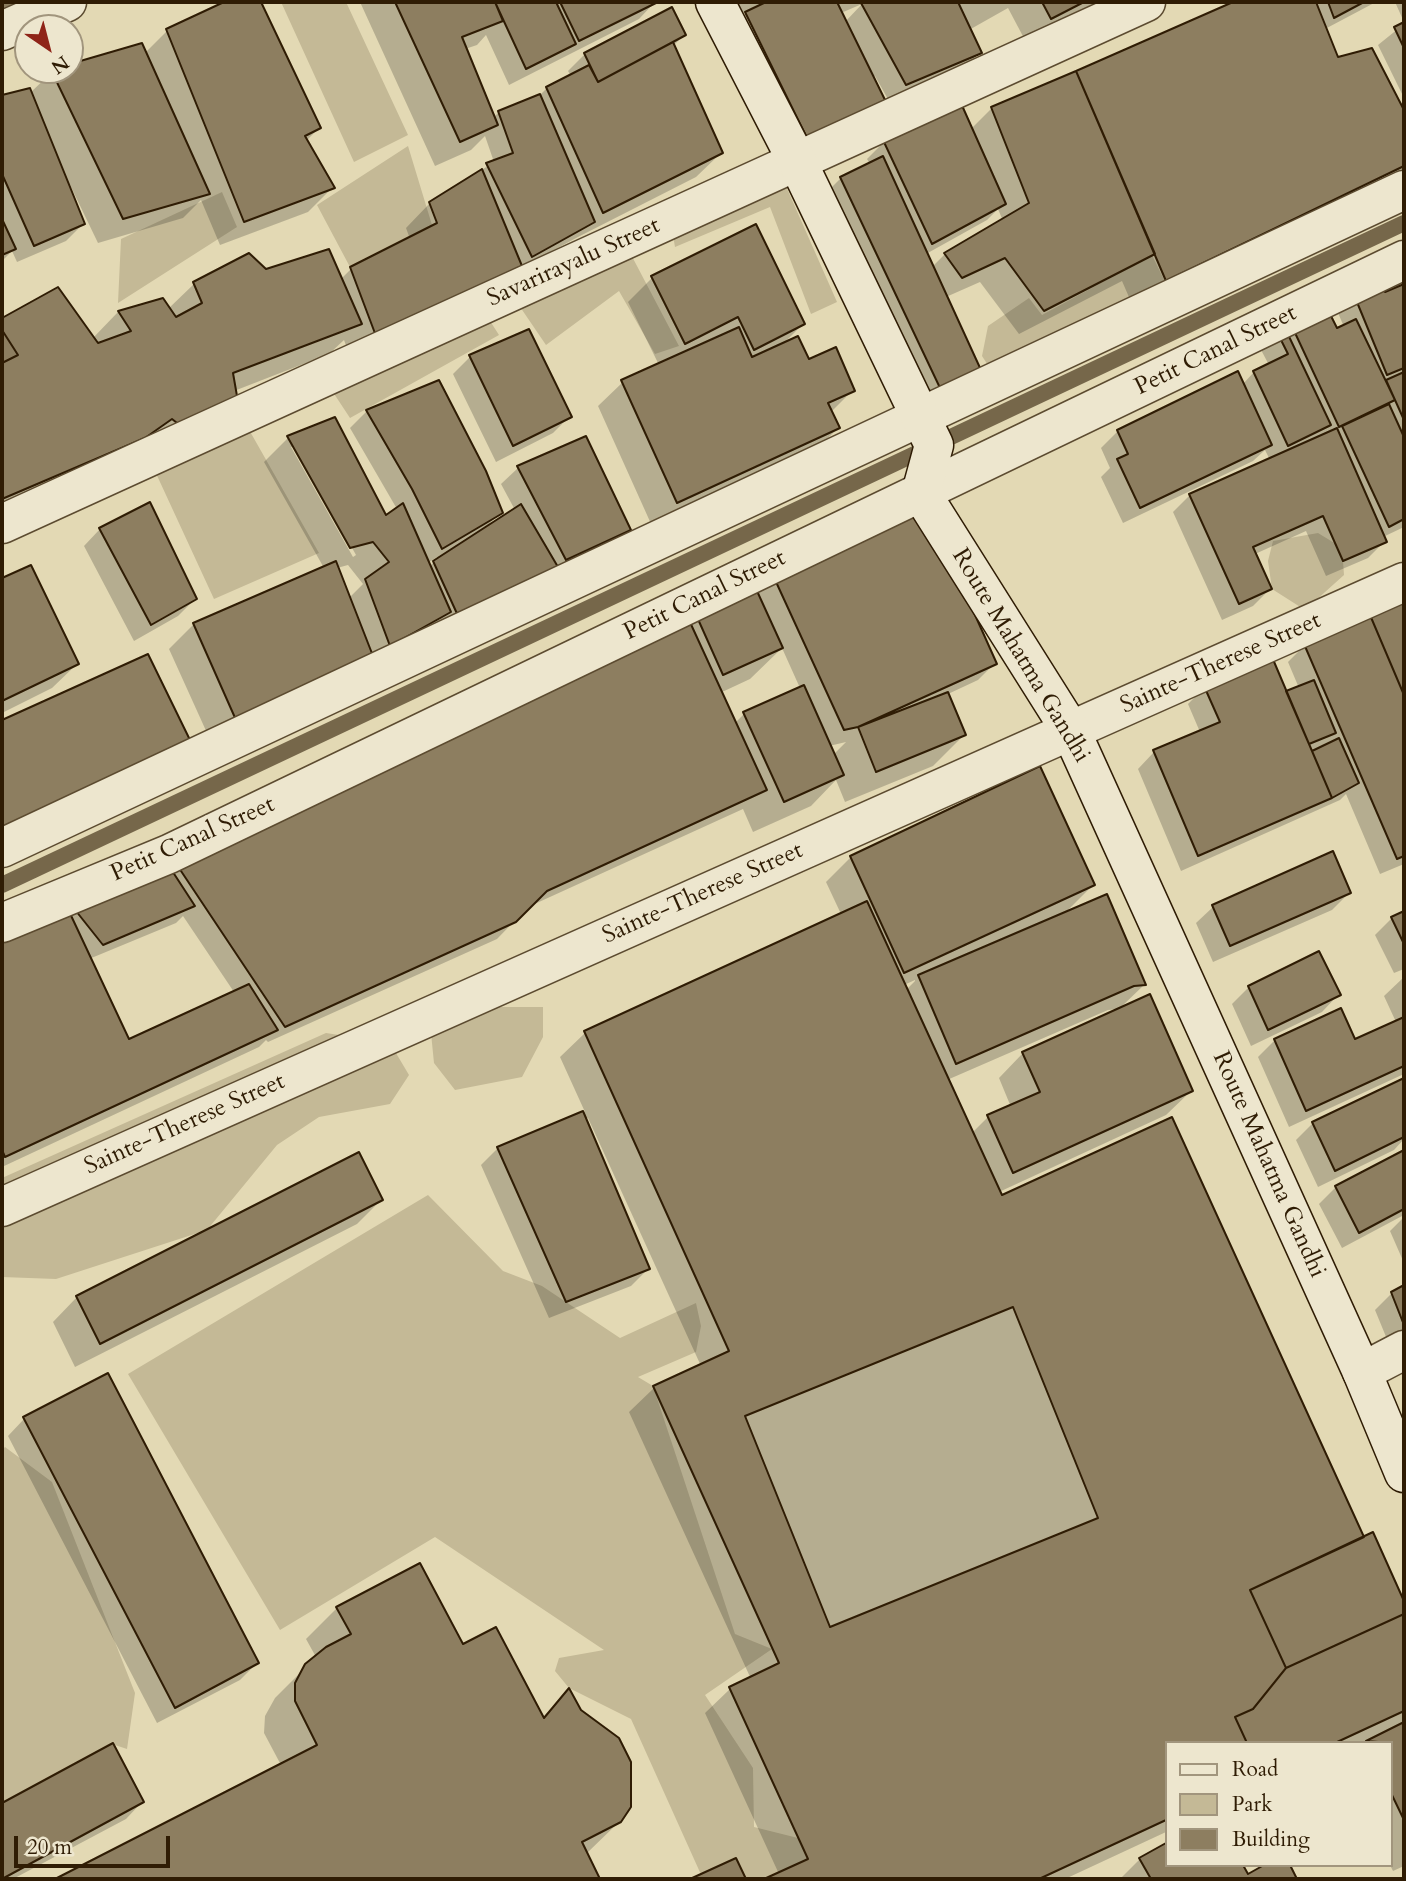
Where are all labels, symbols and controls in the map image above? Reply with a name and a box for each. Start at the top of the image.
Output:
north arrow [14,14,84,84]
text: N [46,49,74,80]
street label: Savarirayalu Street [483,212,665,314]
street label: Petit Canal Street [1130,299,1302,403]
street label: Petit Canal Street [619,544,791,648]
street label: Route Mahatma Gandhi [945,544,1095,768]
street label: Sainte-Therese Street [1116,607,1326,721]
street label: Petit Canal Street [107,791,279,889]
street label: Sainte-Therese Street [598,837,808,951]
street label: Route Mahatma Gandhi [1205,1047,1331,1283]
street label: Sainte-Therese Street [80,1068,290,1182]
legend [1164,1741,1392,1867]
text: Road [1232,1755,1278,1784]
text: Park [1232,1790,1272,1819]
scale bar [18,1822,173,1866]
text: Building [1232,1825,1310,1854]
text: 20 m [27,1833,72,1862]

